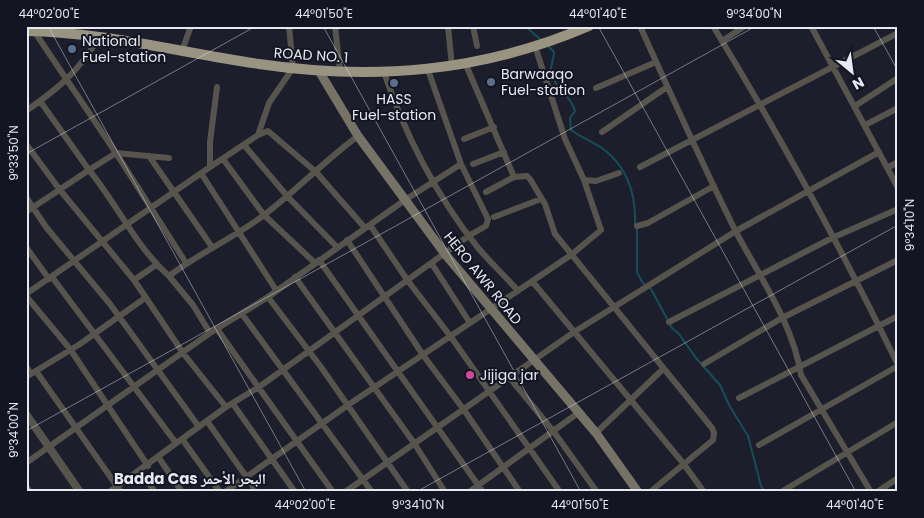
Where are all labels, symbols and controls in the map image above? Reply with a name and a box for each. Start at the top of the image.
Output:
text: 44°02'00"E [18,5,80,22]
text: 44°01'50"E [295,5,353,22]
text: 44°01'40"E [569,5,627,22]
text: 9°34'00"N [726,5,782,22]
place label: National Fuel-station [82,31,166,67]
street label: ROAD NO. 1 [273,42,349,68]
marker: National Fuel-station [66,43,78,55]
north arrow [826,48,876,98]
place label: Barwaaqo Fuel-station [501,64,585,100]
text: N [849,72,868,95]
marker: Barwaaqo Fuel-station [485,76,497,88]
marker: HASS Fuel-station [388,77,400,89]
place label: HASS Fuel-station [352,89,436,125]
text: 9°33'50"N [5,125,22,181]
text: 9°34'10"N [901,199,918,251]
street label: HERO AWR ROAD [439,227,527,329]
place label: Jijiga jar [480,365,539,385]
marker: Jijiga jar [464,369,476,381]
text: 9°34'00"N [5,402,22,458]
district label: Badda Cas البحر الأحمر [114,468,266,489]
text: 44°02'00"E [274,496,336,513]
text: 9°34'10"N [392,496,444,513]
text: 44°01'50"E [551,496,609,513]
text: 44°01'40"E [826,496,884,513]

